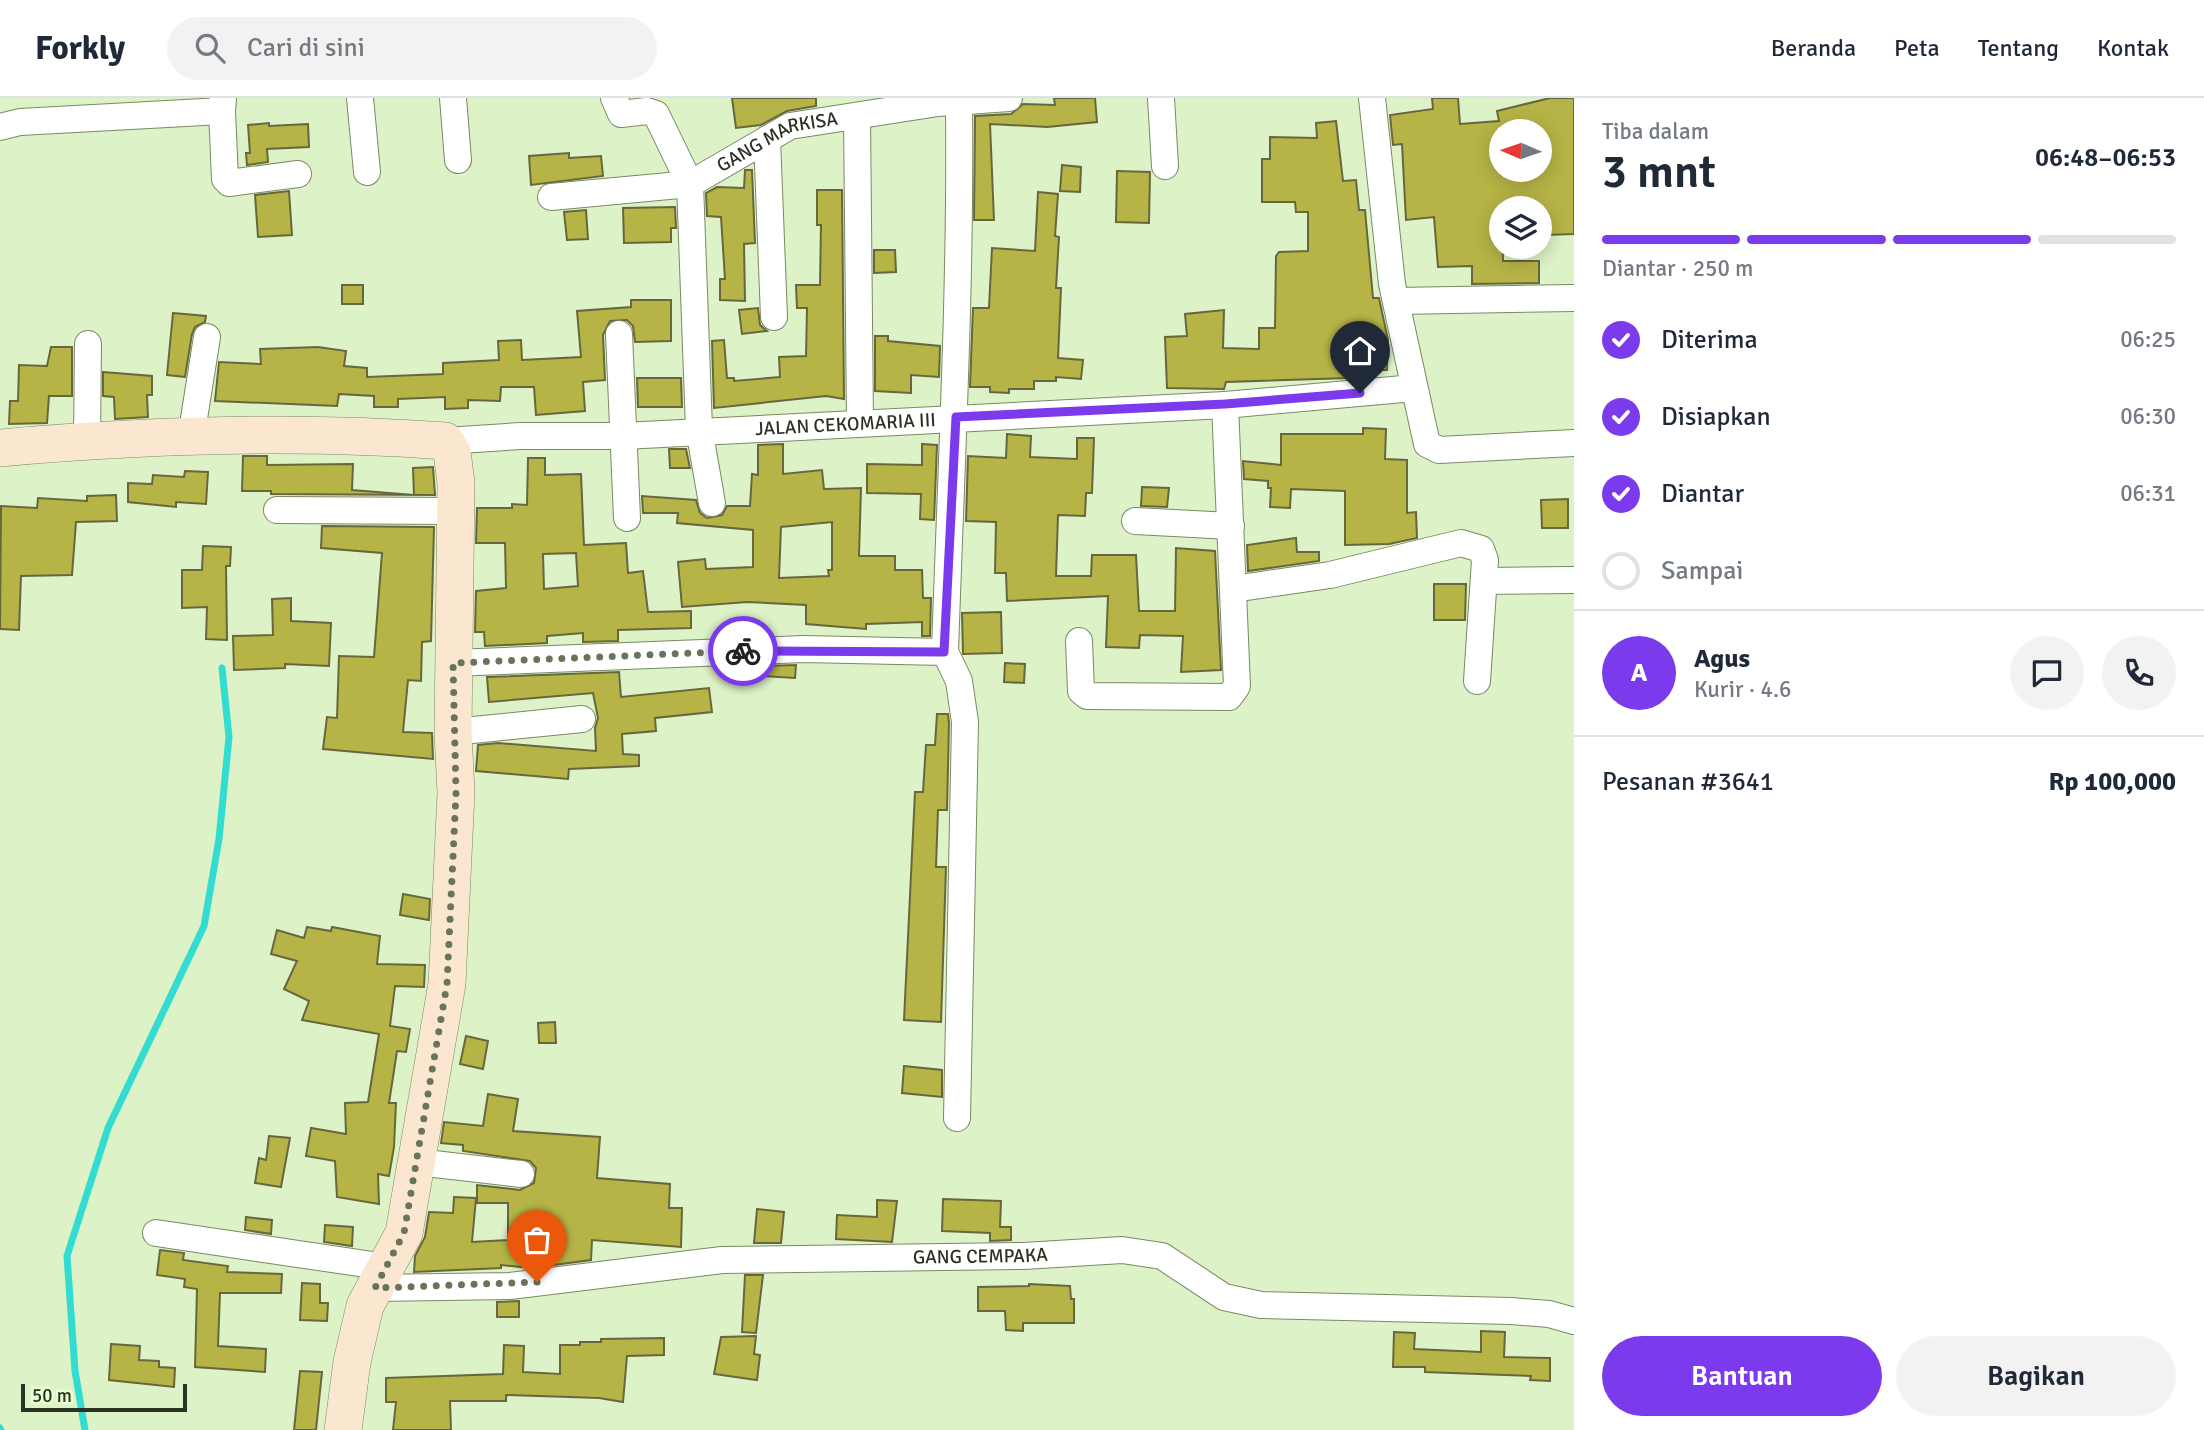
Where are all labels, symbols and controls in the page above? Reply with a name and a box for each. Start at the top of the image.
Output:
search box [167,17,657,80]
text: Forkly [35,28,125,69]
icon: search [191,29,229,67]
text: Cari di sini [247,32,365,64]
text: Beranda [1771,33,1856,63]
text: Peta [1894,33,1940,63]
text: Tentang [1978,33,2059,63]
text: Kontak [2097,33,2169,63]
street label: GANG MARKISA [713,107,840,178]
text: Tiba dalam [1602,117,1709,146]
north arrow [1489,119,1552,182]
map controls [1489,119,1552,259]
text: 06:48–06:53 [2035,142,2176,174]
text: 3 mnt [1602,144,1716,200]
button: layers [1489,196,1552,259]
text: Diantar · 250 m [1602,254,1753,283]
pin [1330,321,1390,393]
icon: check [1602,321,1640,359]
text: Diterima [1661,324,1758,356]
text: 06:25 [2120,325,2176,354]
icon: home [1341,332,1379,370]
icon: check [1602,398,1640,436]
text: Disiapkan [1661,401,1771,433]
text: 06:30 [2120,402,2176,431]
street label: JALAN CEKOMARIA III [755,408,936,441]
icon: check [1602,475,1640,513]
text: Diantar [1661,478,1744,510]
text: 06:31 [2120,479,2176,508]
text: Sampai [1661,555,1743,587]
courier [708,616,778,686]
icon: bike [724,632,762,670]
button: chat [2010,636,2084,710]
button: phone [2102,636,2176,710]
text: Agus [1694,643,1750,675]
text: A [1631,657,1647,689]
text: Kurir · 4.6 [1694,675,1791,704]
text: Pesanan #3641 [1602,766,1774,798]
text: Rp 100,000 [2048,766,2176,798]
pin [507,1210,567,1282]
icon: bag [518,1221,556,1259]
street label: GANG CEMPAKA [913,1243,1049,1269]
button: Bantuan [1602,1336,1882,1416]
button: Bagikan [1896,1336,2176,1416]
scale bar [21,1381,187,1413]
text: 50 m [32,1384,72,1408]

